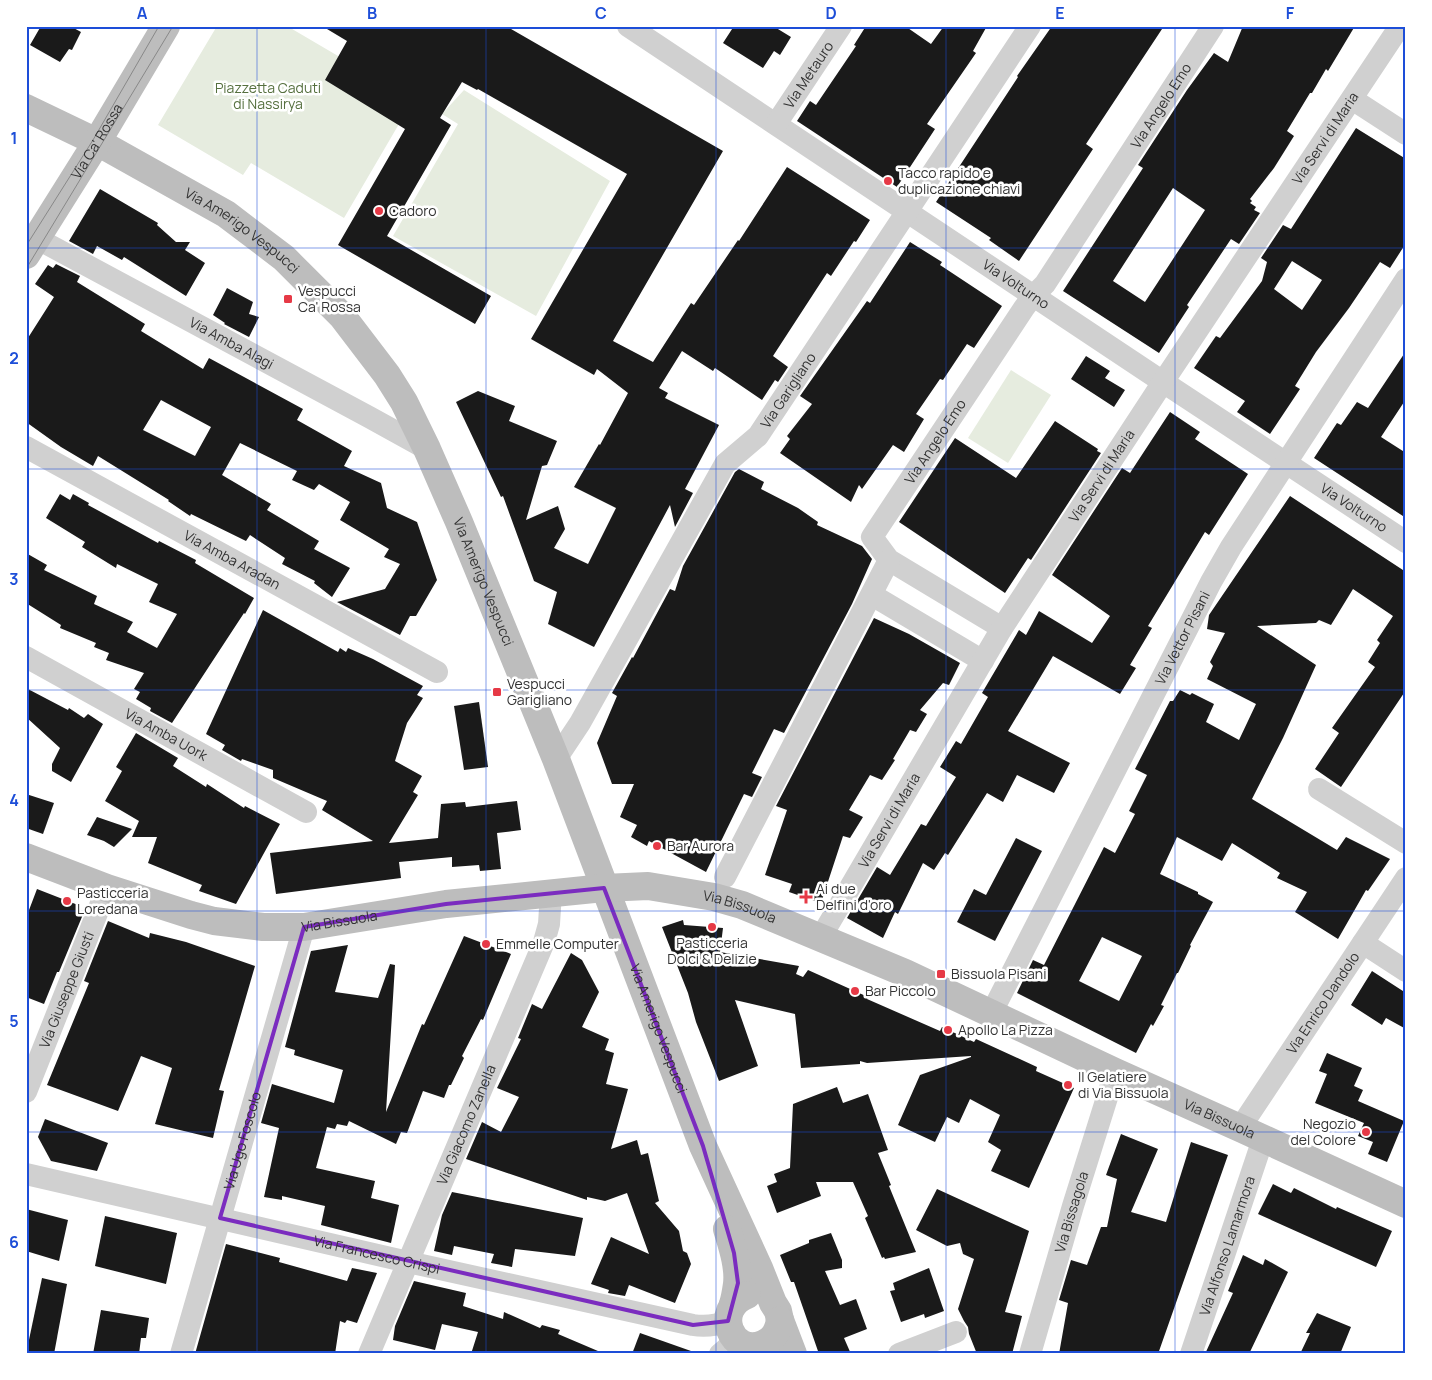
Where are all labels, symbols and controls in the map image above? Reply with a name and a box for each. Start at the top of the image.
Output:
text: A [137,2,148,24]
text: B [367,2,377,24]
text: C [595,2,607,24]
text: D [825,2,837,24]
text: E [1055,2,1065,24]
text: F [1286,2,1295,24]
street label: Via Metauro [779,37,837,112]
street label: Via Angelo Emo [1126,59,1195,152]
park label: Piazzetta Caduti di Nassirya [215,78,321,113]
street label: Via Servi di Maria [1287,88,1363,188]
street label: Via Ca' Rossa [66,100,127,182]
text: 1 [10,127,18,149]
place label: Tacco rapido e duplicazione chiavi [898,163,1020,198]
marker: Tacco rapido e duplicazione chiavi [882,175,894,187]
street label: Via Amerigo Vespucci [182,183,304,277]
place label: Cadoro [389,201,437,220]
marker: Cadoro [373,205,385,217]
street label: Via Volturno [979,255,1053,313]
place label: Vespucci Ca' Rossa [298,281,361,316]
marker: Vespucci Ca' Rossa [282,293,294,305]
street label: Via Amba Alagi [186,312,277,373]
text: 2 [9,347,19,369]
street label: Via Garigliano [756,349,820,432]
street label: Via Angelo Emo [900,395,970,487]
street label: Via Servi di Maria [1064,425,1138,526]
street label: Via Volturno [1317,478,1391,536]
street label: Via Amerigo Vespucci [449,515,519,648]
street label: Via Amba Aradan [181,525,284,594]
text: 3 [9,568,19,590]
street label: Via Vettor Pisani [1150,588,1214,688]
place label: Vespucci Garigliano [507,674,572,709]
marker: Vespucci Garigliano [491,686,503,698]
street label: Via Amba Uork [121,704,212,765]
street label: Via Servi di Maria [854,769,924,871]
text: 4 [9,789,19,811]
place label: Bar Aurora [667,836,734,855]
marker: Bar Aurora [651,840,663,852]
place label: Ai due Delfini d'oro [816,879,891,914]
place label: Pasticceria Loredana [77,883,149,918]
street label: Via Bissuola [702,885,779,927]
marker: Ai due Delfini d'oro [800,891,812,903]
marker: Pasticceria Loredana [61,895,73,907]
street label: Via Bissuola [300,905,379,936]
marker: Pasticceria Dolci & Delizie [706,921,718,933]
street label: Via Giuseppe Giusti [34,928,98,1051]
place label: Pasticceria Dolci & Delizie [667,933,757,968]
place label: Emmelle Computer [496,934,619,953]
marker: Emmelle Computer [480,938,492,950]
street label: Via Enrico Dandolo [1282,948,1363,1058]
street label: Via Amerigo Vespucci [626,961,692,1096]
place label: Bissuola Pisani [951,964,1046,983]
marker: Bissuola Pisani [935,968,947,980]
place label: Bar Piccolo [865,981,936,1000]
marker: Bar Piccolo [849,985,861,997]
text: 5 [9,1010,19,1032]
place label: Apollo La Pizza [958,1020,1053,1039]
marker: Apollo La Pizza [942,1024,954,1036]
street label: Via Giacomo Zanella [432,1062,500,1188]
place label: Il Gelatiere di Via Bissuola [1078,1067,1169,1102]
marker: Il Gelatiere di Via Bissuola [1062,1079,1074,1091]
street label: Via Ugo Foscolo [219,1089,265,1192]
street label: Via Bissuola [1181,1094,1258,1143]
place label: Negozio del Colore [1291,1114,1356,1149]
marker: Negozio del Colore [1360,1126,1372,1138]
street label: Via Bissagola [1050,1169,1092,1255]
street label: Via Alfonso Lamarmora [1194,1173,1259,1318]
text: 6 [9,1231,19,1253]
street label: Via Francesco Crispi [312,1231,442,1278]

